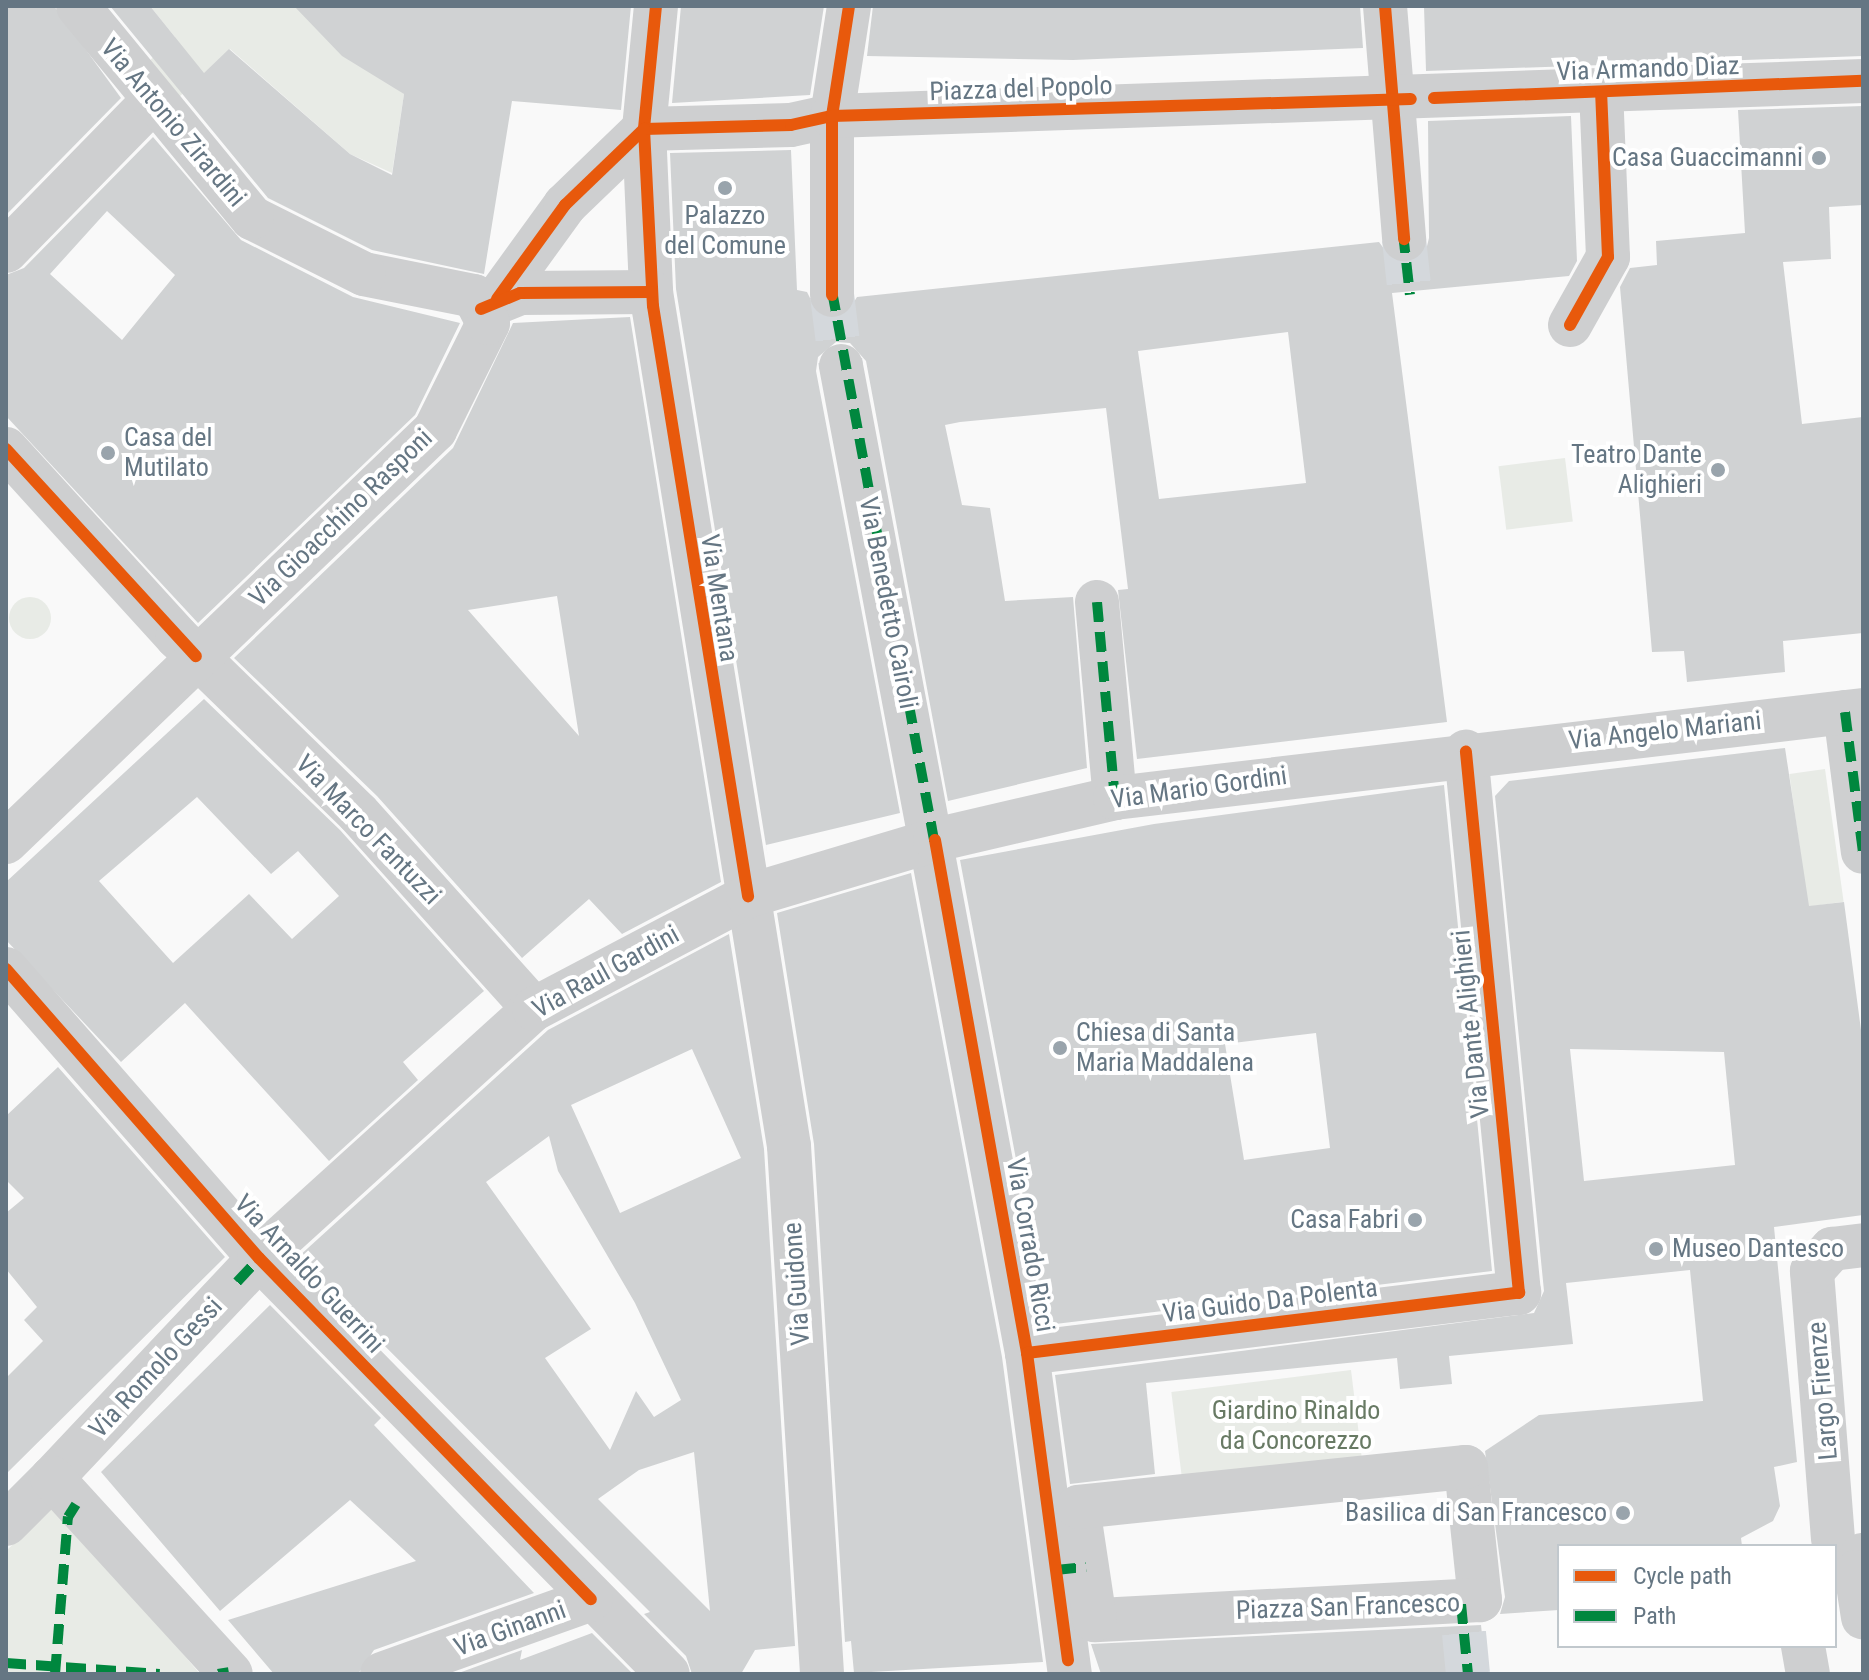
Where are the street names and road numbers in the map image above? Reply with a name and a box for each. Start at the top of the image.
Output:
street label: Via Antonio Zirardini [94,33,252,213]
street label: Via Armando Diaz [1556,50,1740,88]
street label: Piazza del Popolo [929,70,1113,108]
street label: Via Gioacchino Rasponi [243,423,439,613]
street label: Via Benedetto Cairoli [852,494,924,712]
street label: Via Mentana [694,532,744,664]
street label: Via Angelo Mariani [1567,705,1763,757]
street label: Via Marco Fantuzzi [289,749,447,911]
street label: Via Mario Gordini [1109,760,1289,816]
street label: Via Raul Gardini [527,919,685,1025]
street label: Via Dante Alighieri [1446,928,1496,1120]
street label: Via Corrado Ricci [999,1156,1061,1334]
street label: Via Arnaldo Guerrini [228,1188,390,1360]
street label: Via Guidone [777,1221,817,1347]
street label: Via Guido Da Polenta [1161,1272,1379,1330]
street label: Via Romolo Gessi [83,1291,229,1445]
street label: Largo Firenze [1801,1321,1845,1461]
street label: Piazza San Francesco [1235,1587,1461,1627]
street label: Via Ginanni [450,1594,570,1664]

